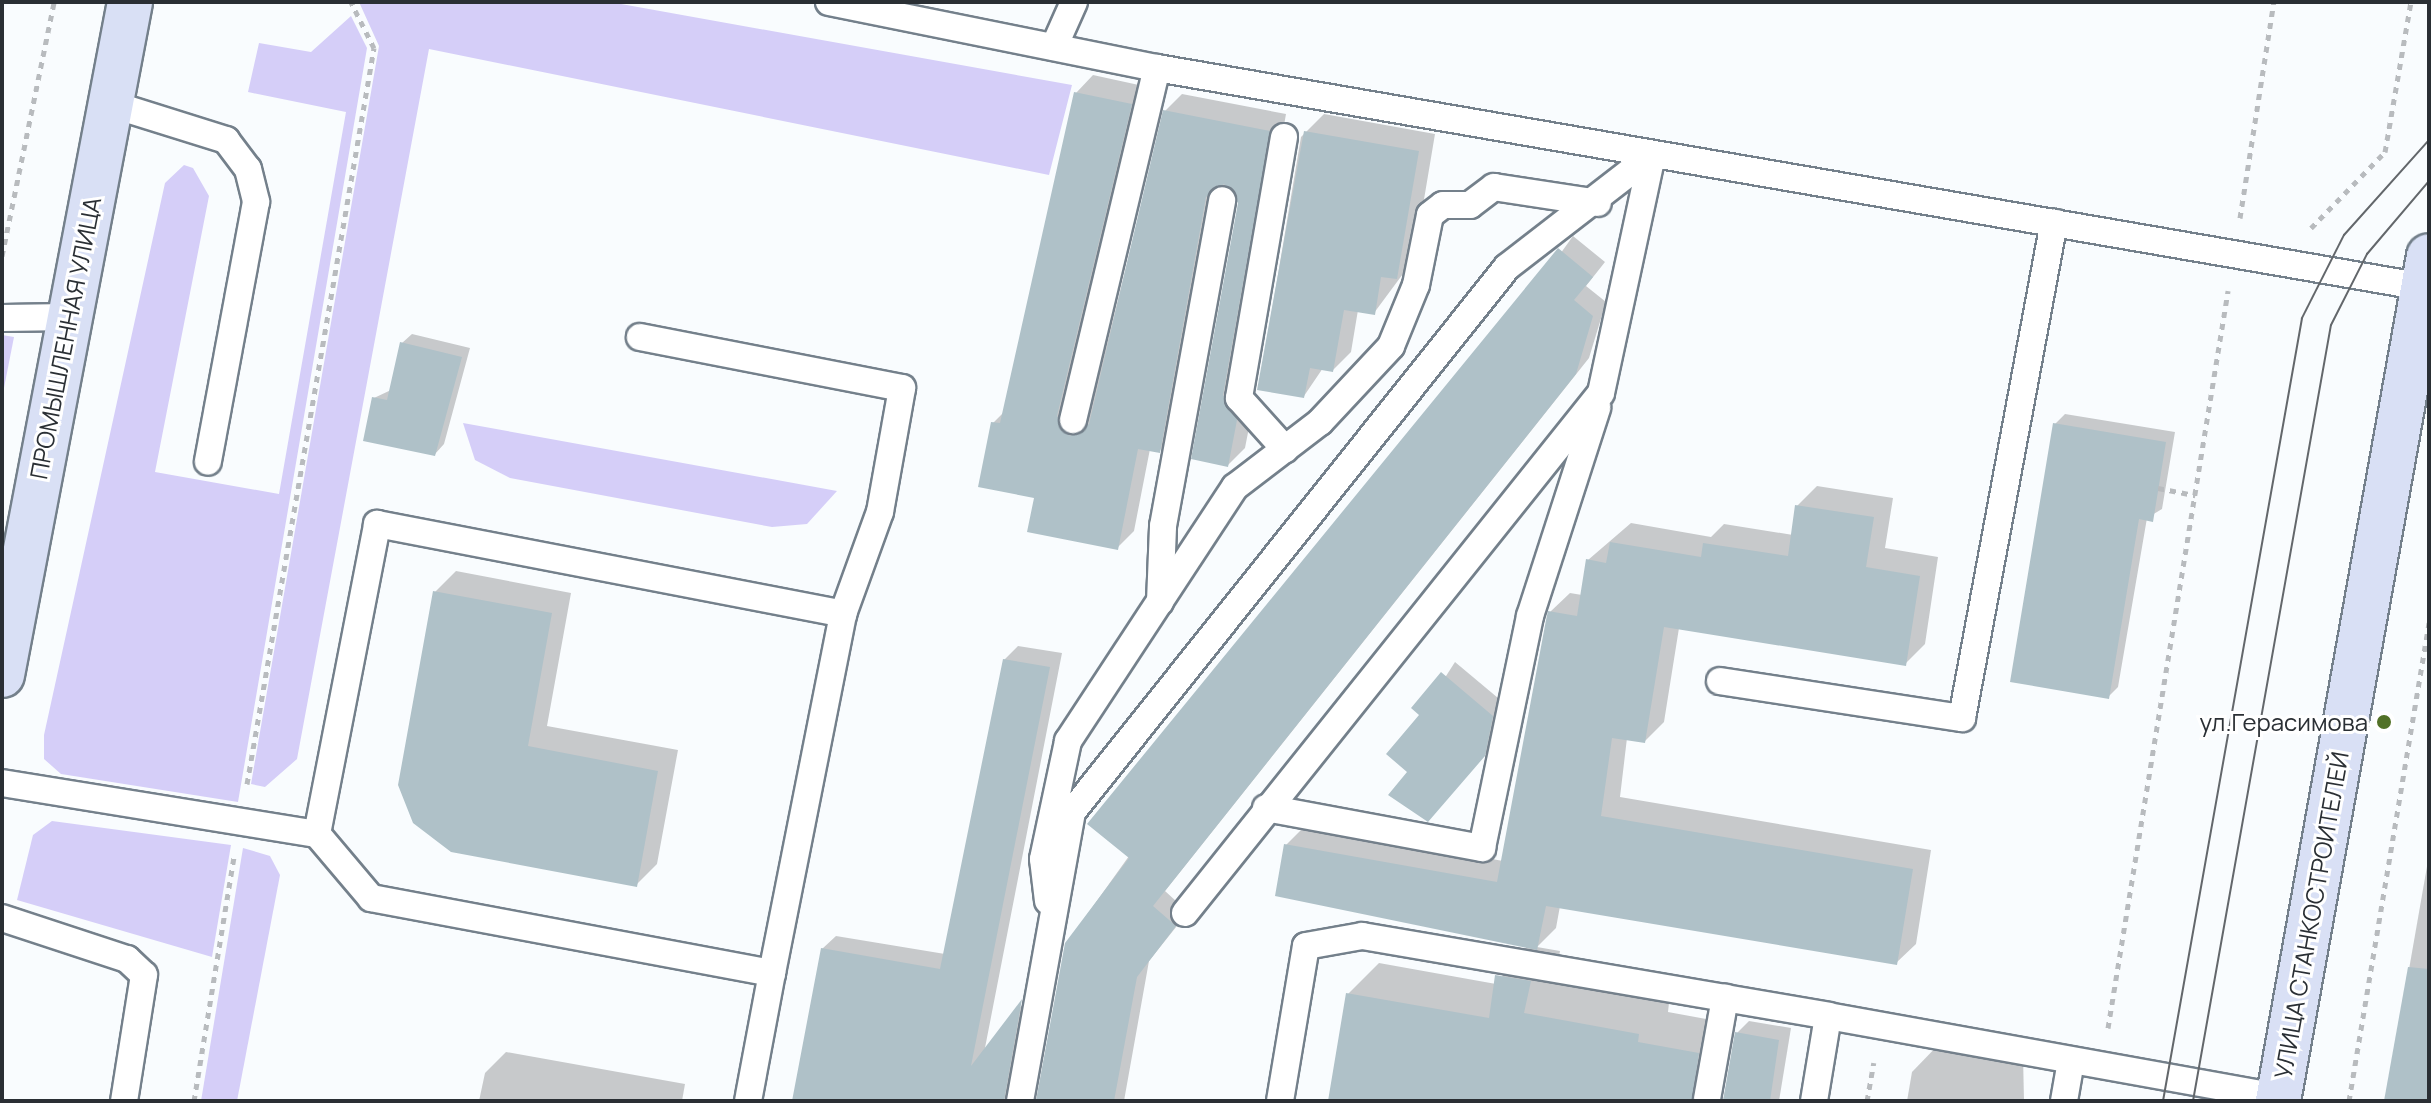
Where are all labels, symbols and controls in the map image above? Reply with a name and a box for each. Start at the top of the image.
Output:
street label: ПРОМЫШЛЕННАЯ УЛИЦА [24,195,106,481]
place label: ул.Герасимова [2199,708,2368,736]
marker: ул.Герасимова [2375,713,2393,731]
street label: УЛИЦА СТАНКОСТРОИТЕЛЕЙ [2268,749,2354,1081]

